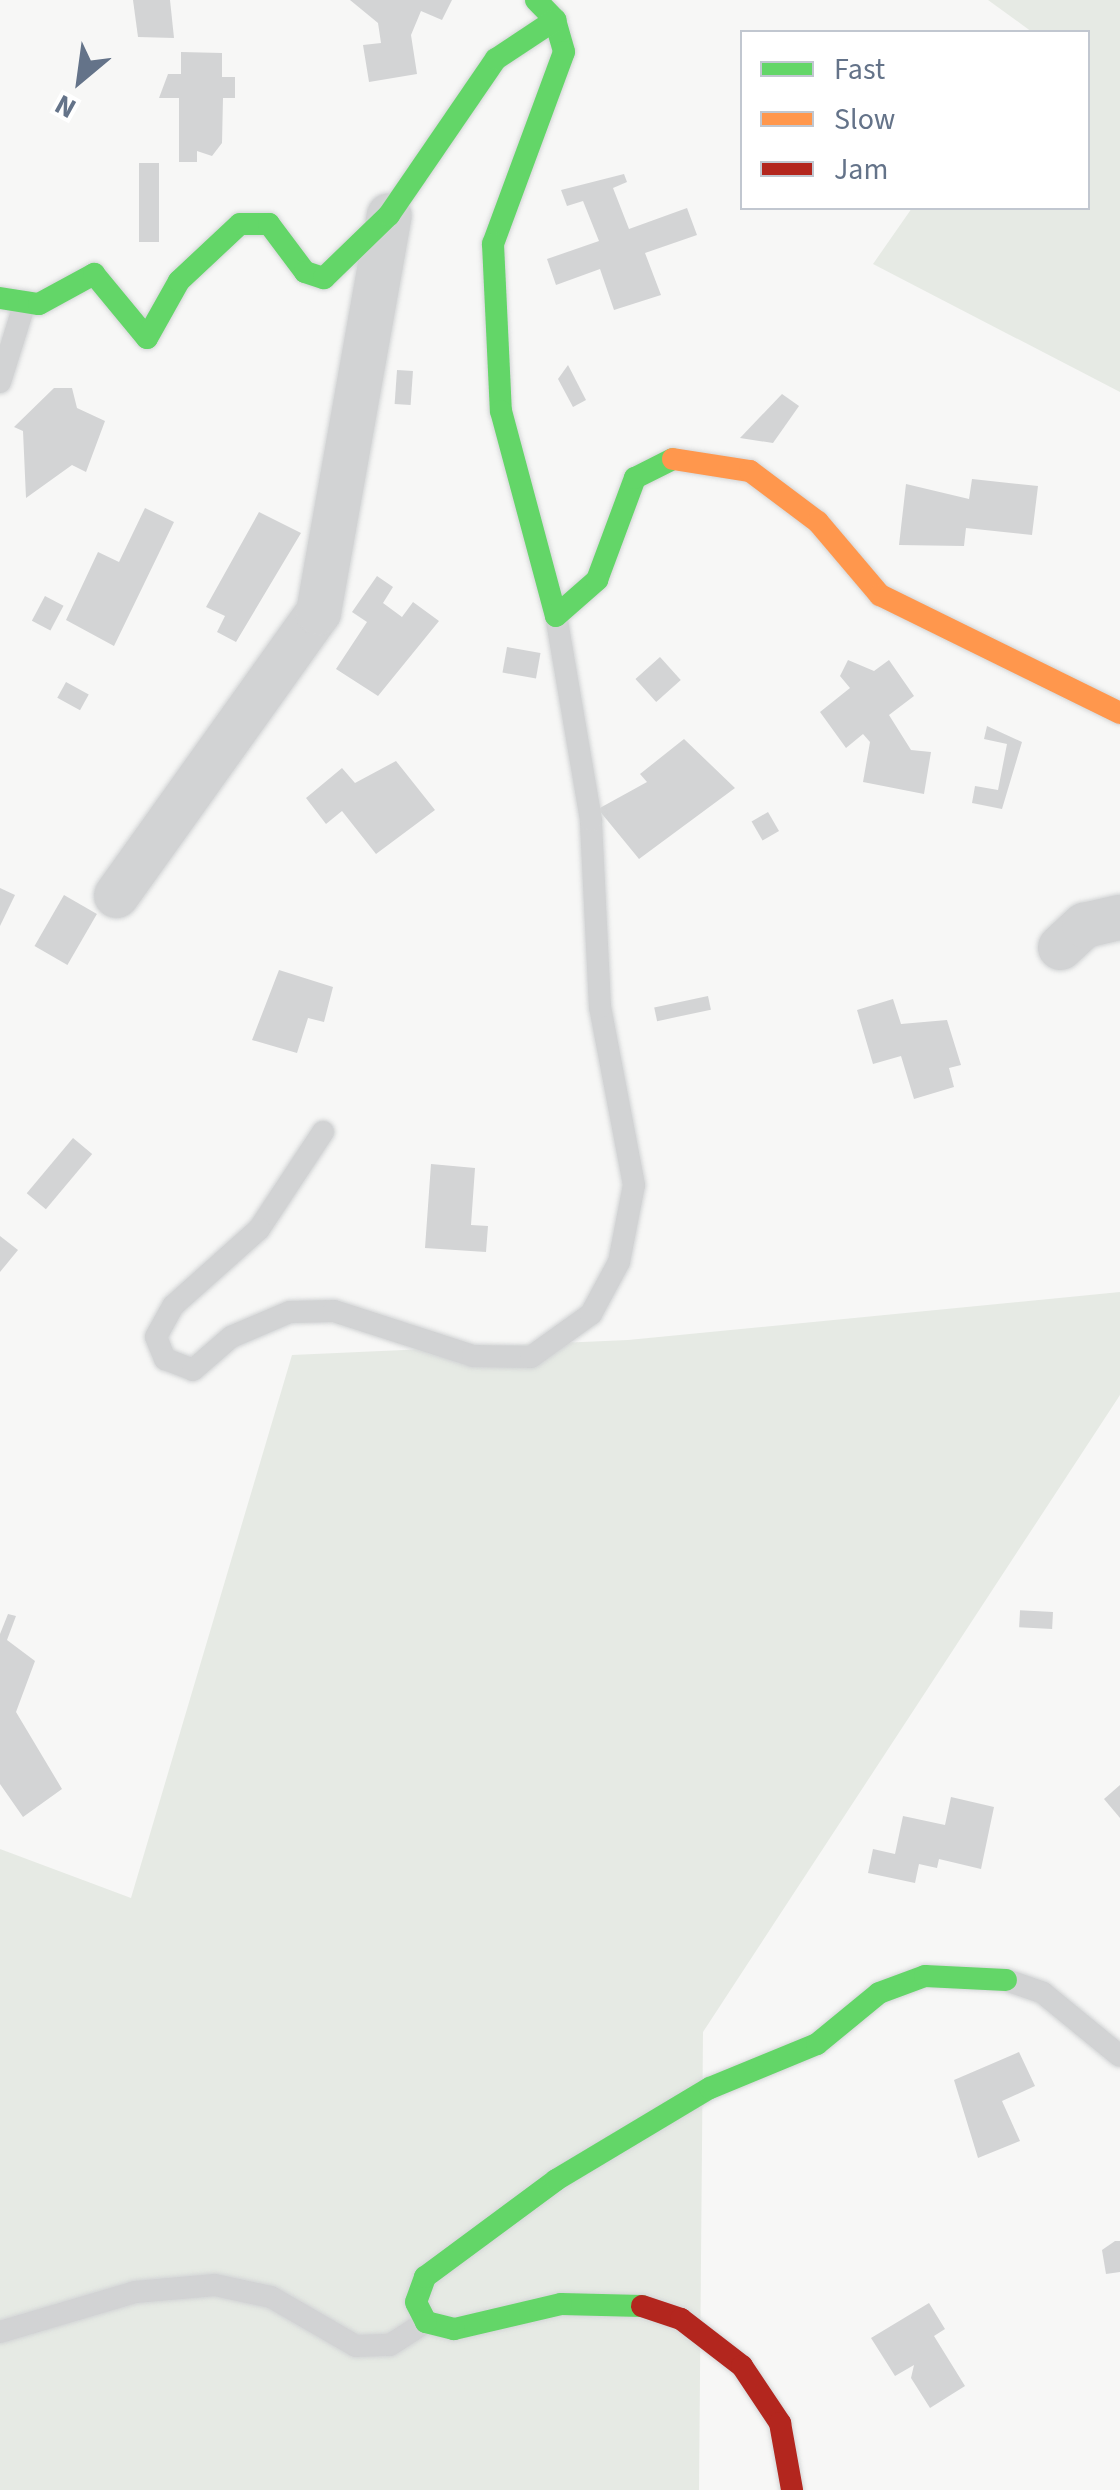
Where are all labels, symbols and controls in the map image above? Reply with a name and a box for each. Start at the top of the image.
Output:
north arrow [30,30,130,130]
legend [740,30,1090,210]
text: Fast [834,48,885,91]
text: N [48,84,83,128]
text: Slow [834,98,895,141]
text: Jam [834,148,888,191]

